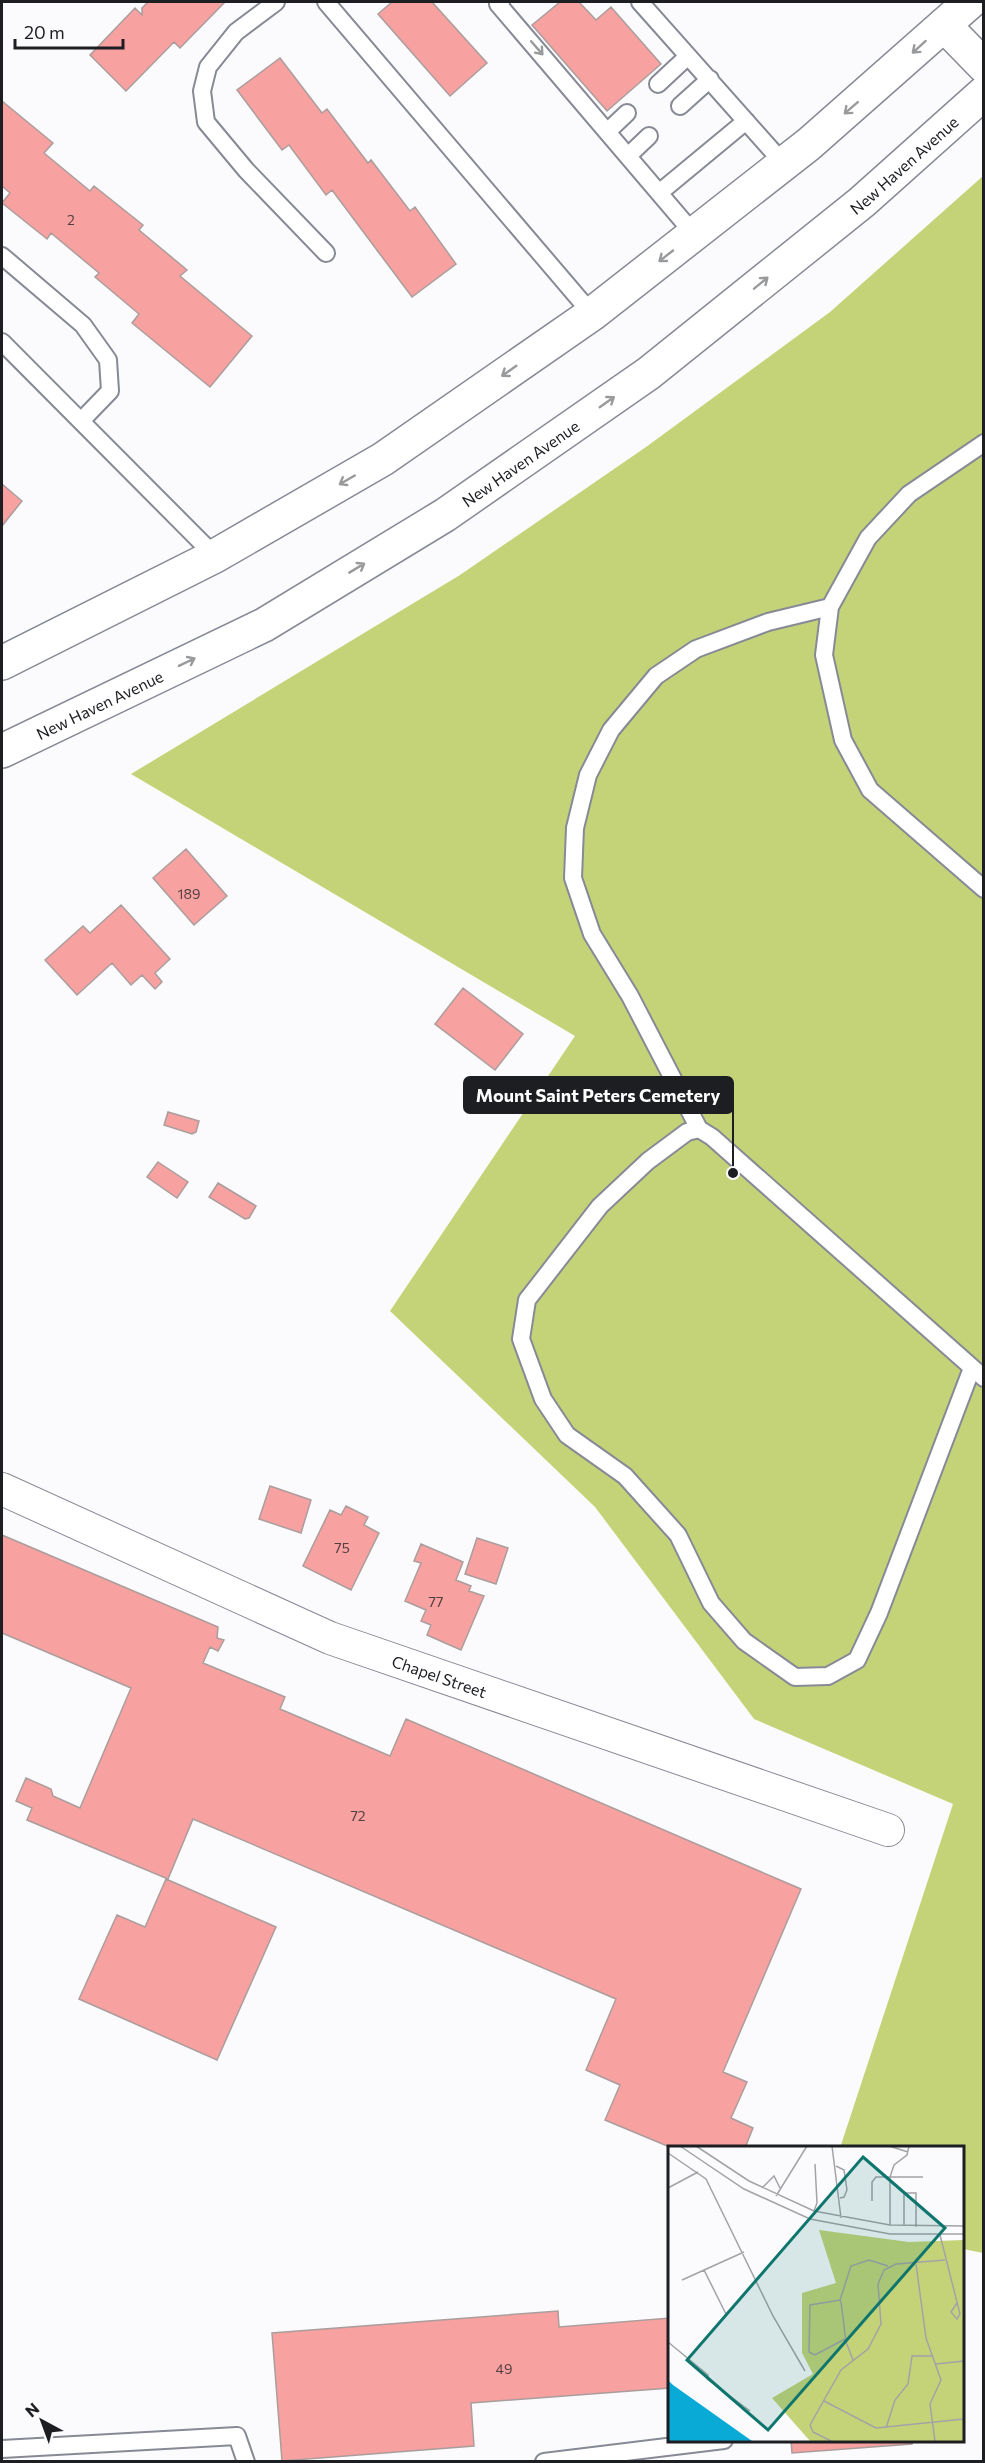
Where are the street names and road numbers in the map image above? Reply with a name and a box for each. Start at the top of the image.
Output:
street label: New Haven Avenue [846,112,962,218]
street label: New Haven Avenue [458,415,582,510]
street label: New Haven Avenue [33,666,166,743]
street label: Chapel Street [390,1651,490,1701]

